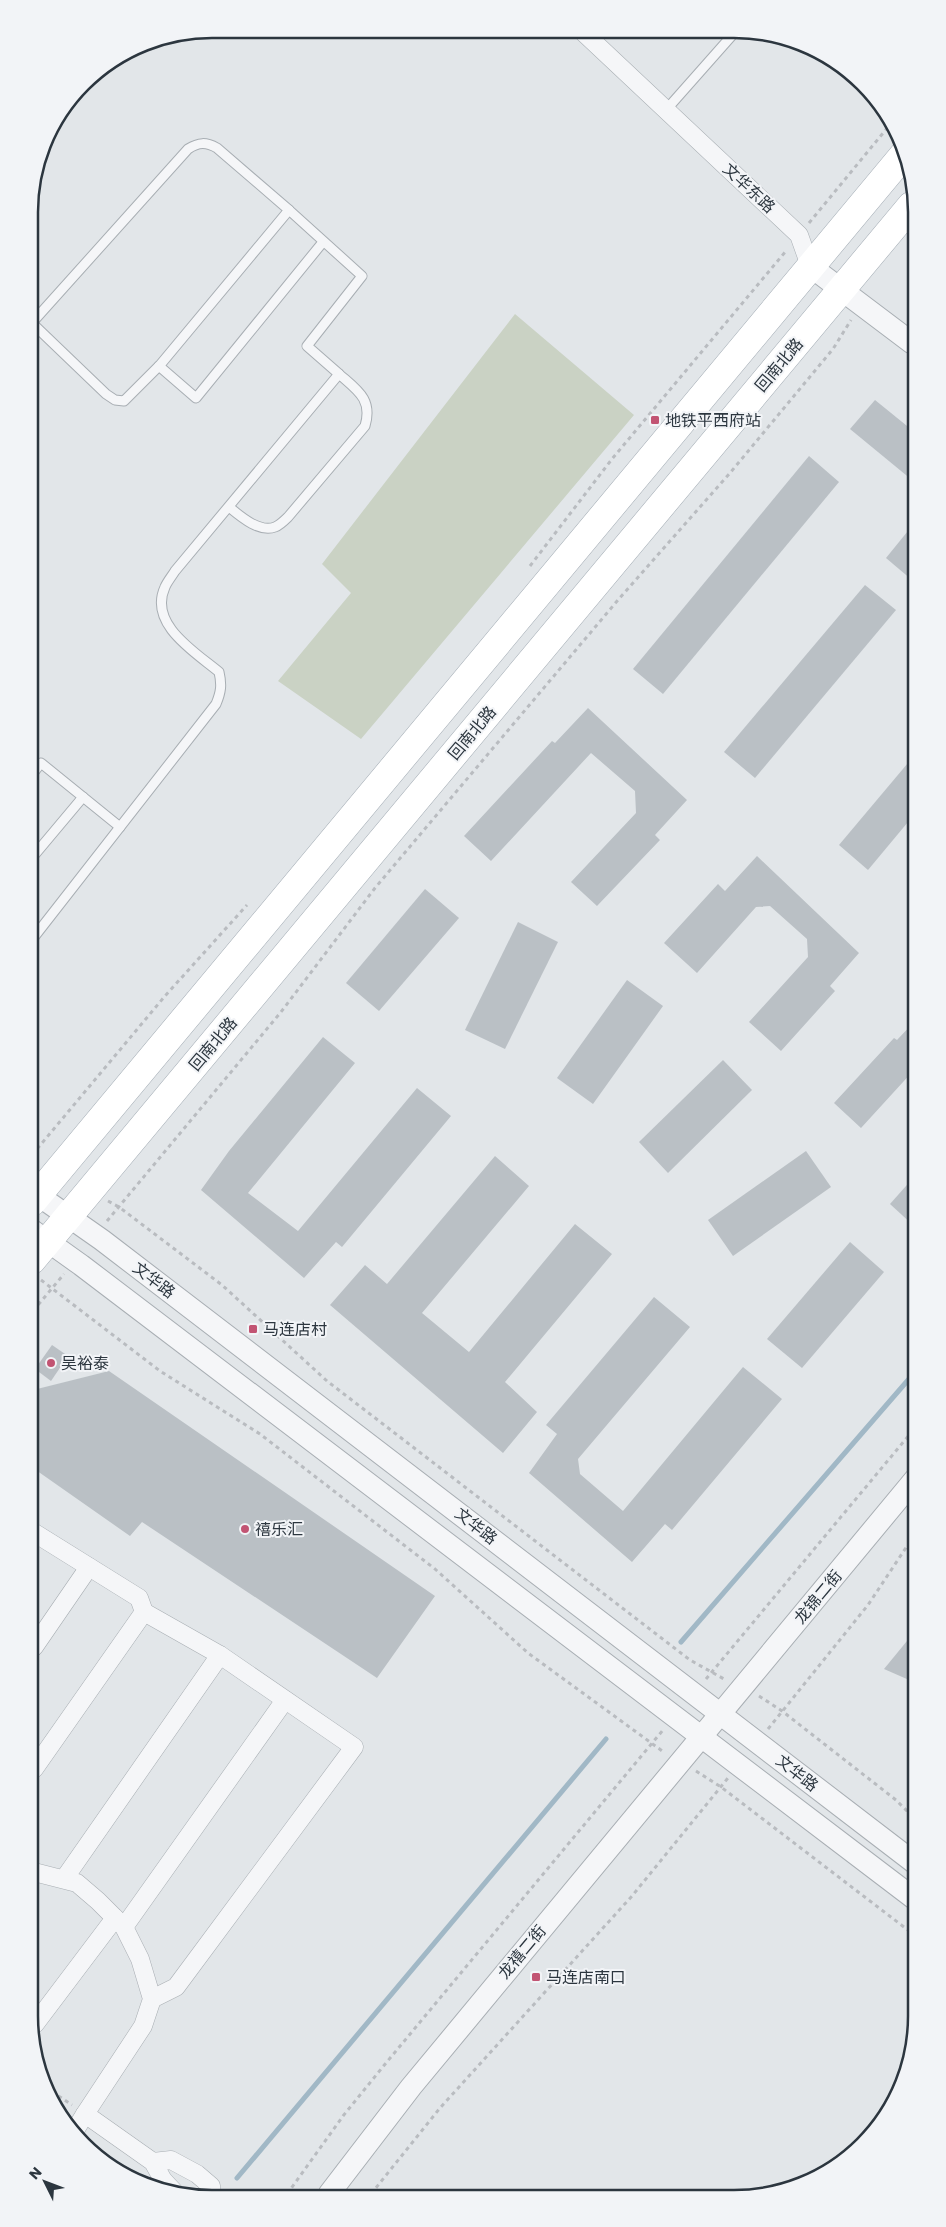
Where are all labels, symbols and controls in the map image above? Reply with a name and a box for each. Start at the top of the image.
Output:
street label: 文华东路 [718,158,780,218]
street label: 回南北路 [750,333,808,397]
place label: 地铁平西府站 [665,409,761,432]
marker: 地铁平西府站 [649,414,661,426]
street label: 回南北路 [443,701,501,765]
street label: 回南北路 [184,1012,242,1076]
street label: 文华路 [128,1256,180,1304]
place label: 马连店村 [263,1318,327,1341]
marker: 马连店村 [247,1323,259,1335]
place label: 吴裕泰 [61,1352,109,1375]
marker: 吴裕泰 [45,1357,57,1369]
street label: 文华路 [450,1502,502,1550]
place label: 禧乐汇 [255,1518,303,1541]
marker: 禧乐汇 [239,1523,251,1535]
street label: 龙锦二街 [789,1565,847,1629]
street label: 文华路 [771,1749,823,1797]
street label: 龙禧二街 [493,1920,551,1984]
place label: 马连店南口 [546,1966,626,1989]
marker: 马连店南口 [530,1971,542,1983]
north arrow [20,2157,70,2207]
text: N [24,2163,46,2184]

